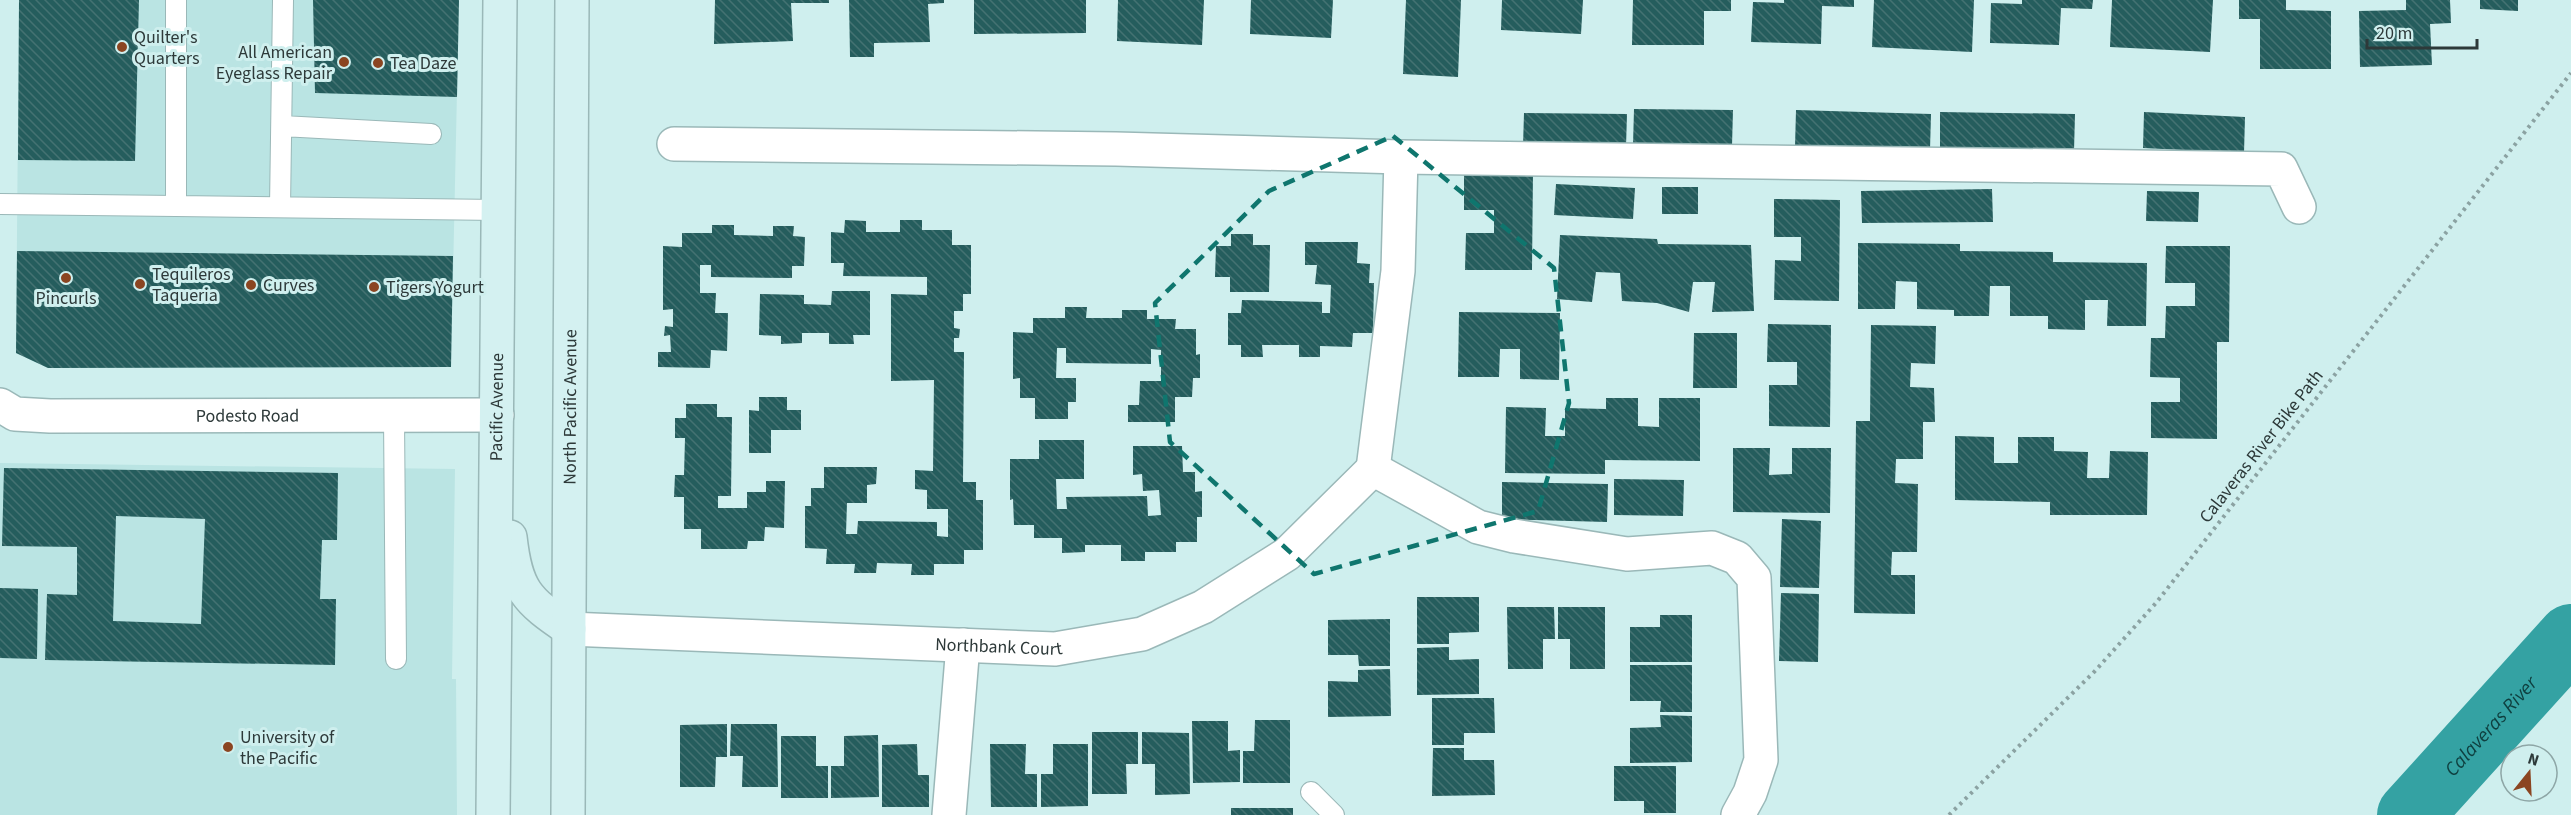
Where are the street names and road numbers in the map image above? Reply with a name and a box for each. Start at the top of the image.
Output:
street label: North Pacific Avenue [558,329,583,485]
street label: Pacific Avenue [484,353,510,461]
street label: Calaveras River Bike Path [2194,364,2329,528]
street label: Podesto Road [196,403,299,429]
street label: Northbank Court [935,632,1064,662]

